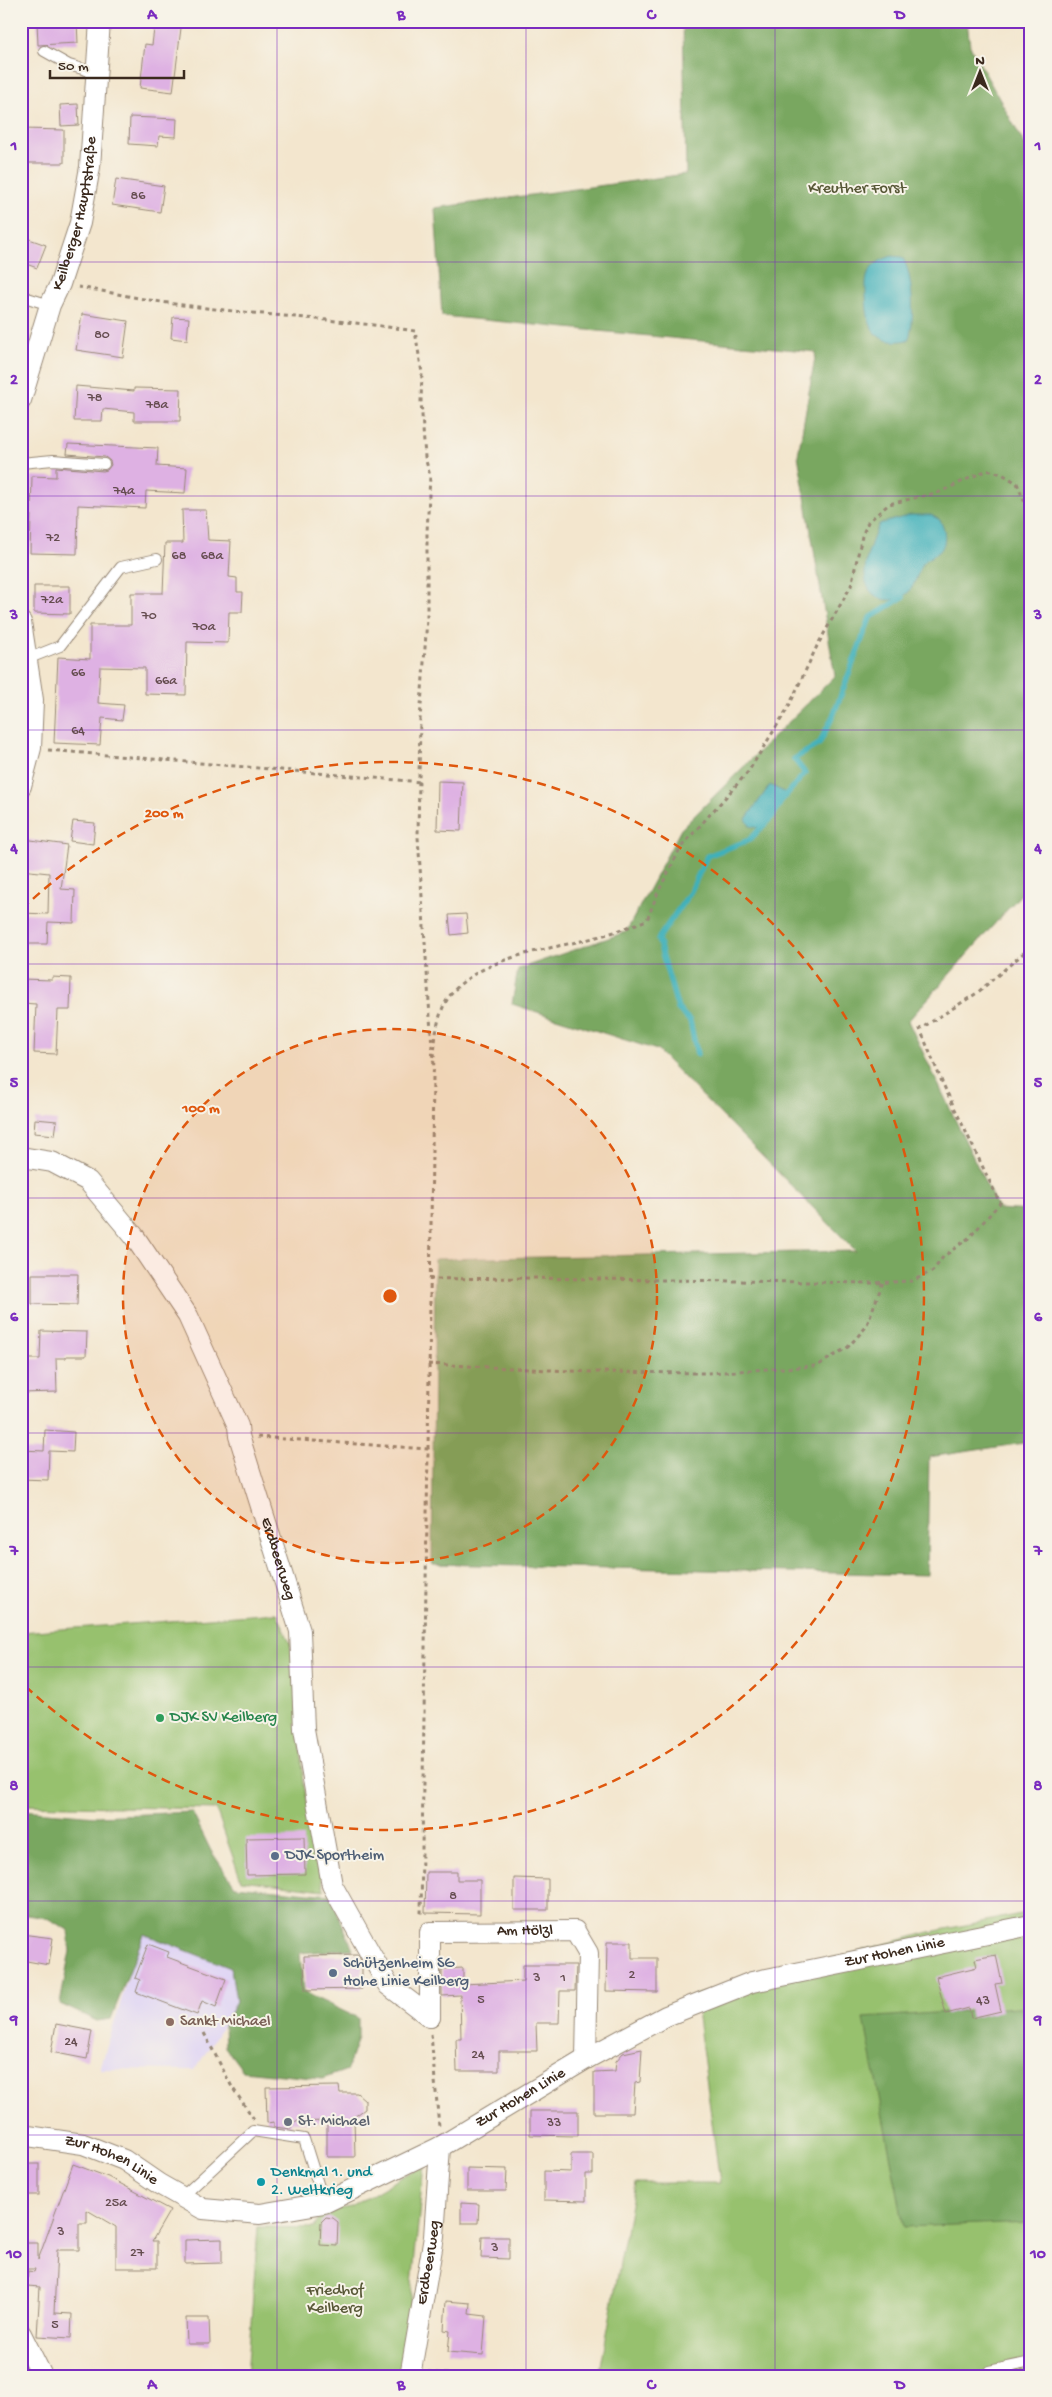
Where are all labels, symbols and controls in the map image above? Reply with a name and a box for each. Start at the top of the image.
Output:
text: A [146,7,158,26]
text: B [396,7,406,26]
text: C [646,7,657,26]
text: D [893,7,906,26]
scale bar [50,48,184,80]
north arrow [954,48,1004,98]
text: N [975,53,985,70]
text: 50 m [58,58,89,76]
street label: Keilberger Hauptstraße [49,135,102,294]
text: 1 [10,138,17,157]
text: 1 [1034,138,1041,157]
park label: Kreuther Forst [808,180,907,199]
house number: 86 [131,188,146,205]
house number: 80 [94,327,110,344]
text: 2 [10,372,18,391]
text: 2 [1034,372,1042,391]
house number: 78 [87,390,103,407]
house number: 78a [145,397,170,414]
house number: 74a [112,483,136,500]
house number: 72 [45,530,60,547]
house number: 68 [172,548,187,565]
house number: 68a [201,548,224,565]
house number: 72a [40,592,64,609]
text: 3 [9,607,18,626]
text: 3 [1033,607,1042,626]
house number: 70 [140,608,157,625]
house number: 70a [191,619,217,636]
house number: 66 [71,665,86,682]
house number: 66a [155,673,178,690]
house number: 64 [71,723,85,740]
text: 200 m [145,805,184,823]
text: 4 [9,841,18,860]
text: 4 [1033,841,1042,860]
text: 5 [10,1075,19,1094]
text: 5 [1034,1075,1043,1094]
text: 100 m [181,1100,220,1118]
centre of rings [381,1287,399,1305]
text: 6 [10,1309,19,1328]
text: 6 [1034,1309,1043,1328]
street label: Erdbeerweg [256,1515,299,1603]
text: 7 [9,1543,19,1562]
text: 7 [1033,1543,1043,1562]
place label: DJK SV Keilberg [169,1709,277,1728]
marker: DJK SV Keilberg [154,1712,166,1724]
text: 8 [10,1778,19,1797]
text: 8 [1034,1778,1043,1797]
place label: DJK Sportheim [284,1847,385,1866]
marker: DJK Sportheim [269,1850,281,1862]
house number: 8 [449,1888,457,1905]
street label: Am Hölzl [497,1922,553,1941]
street label: Zur Hohen Linie [843,1933,947,1972]
place label: Schützenheim SG Hohe Linie Keilberg [343,1955,469,1992]
marker: Schützenheim SG Hohe Linie Keilberg [327,1967,339,1979]
house number: 2 [629,1967,636,1984]
house number: 3 [532,1970,541,1987]
house number: 1 [559,1970,566,1987]
house number: 5 [477,1992,485,2009]
house number: 43 [976,1993,990,2010]
text: 9 [9,2012,18,2031]
text: 9 [1033,2012,1042,2031]
place label: Sankt Michael [180,2013,271,2032]
marker: Sankt Michael [164,2016,176,2028]
house number: 24 [64,2034,78,2051]
house number: 24 [471,2047,485,2064]
street label: Zur Hohen Linie [472,2064,570,2133]
place label: St. Michael [298,2113,370,2132]
house number: 33 [546,2115,561,2132]
marker: St. Michael [282,2116,294,2128]
street label: Zur Hohen Linie [63,2132,162,2190]
place label: Denkmal 1. und 2. Weltkrieg [270,2164,373,2201]
marker: Denkmal 1. und 2. Weltkrieg [255,2176,267,2188]
house number: 25a [105,2195,128,2212]
street label: Erdbeerweg [413,2220,445,2306]
house number: 3 [56,2224,65,2241]
house number: 3 [490,2240,499,2257]
house number: 27 [130,2245,145,2262]
text: 10 [5,2246,22,2265]
text: 10 [1029,2246,1046,2265]
park label: Friedhof Keilberg [306,2282,364,2319]
house number: 5 [51,2317,59,2334]
text: A [146,2377,158,2396]
text: B [396,2377,406,2396]
text: C [646,2377,657,2396]
text: D [893,2377,906,2396]

